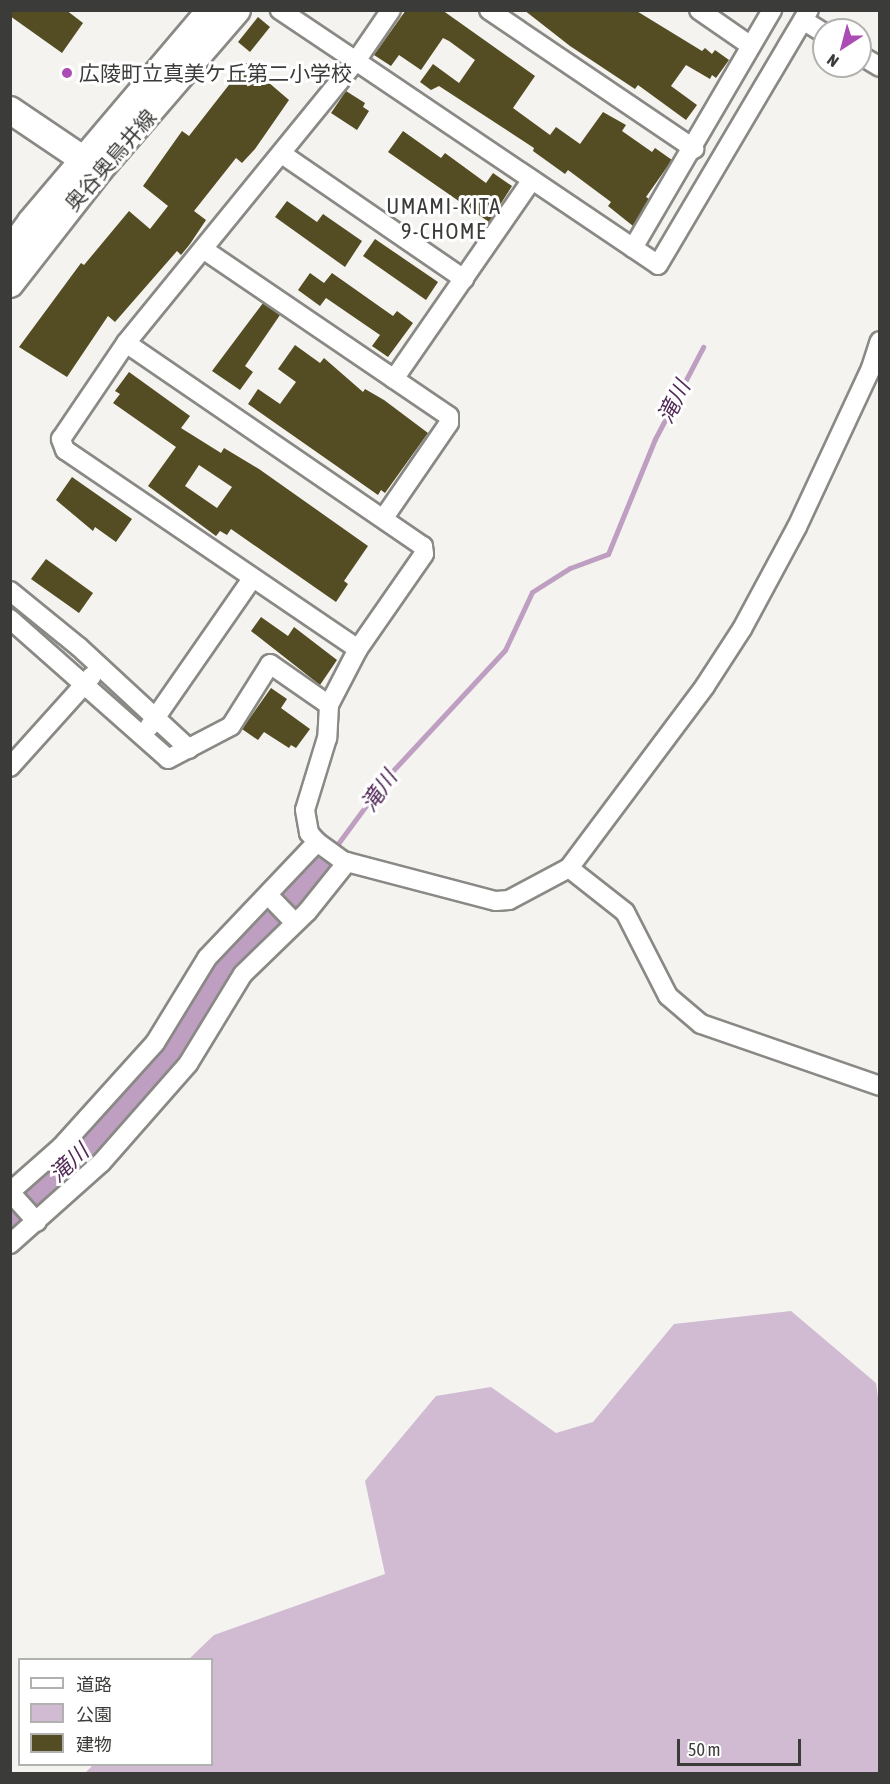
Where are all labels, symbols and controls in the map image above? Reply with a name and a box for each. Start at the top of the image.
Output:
north arrow [812,18,872,78]
text: N [823,51,842,71]
place label: 広陵町立真美ケ丘第二小学校 [79,60,352,86]
marker: 広陵町立真美ケ丘第二小学校 [60,66,74,80]
street label: 奥谷奥鳥井線 [59,104,161,216]
district label: UMAMI-KITA 9-CHOME [386,193,502,244]
water label: 滝川 [652,376,696,428]
water label: 滝川 [356,765,402,817]
water label: 滝川 [44,1138,94,1188]
legend [18,1658,213,1766]
text: 道路 [76,1674,112,1695]
text: 公園 [76,1704,112,1725]
scale bar [680,1727,804,1765]
text: 建物 [76,1734,112,1755]
text: 50 m [688,1739,720,1760]

